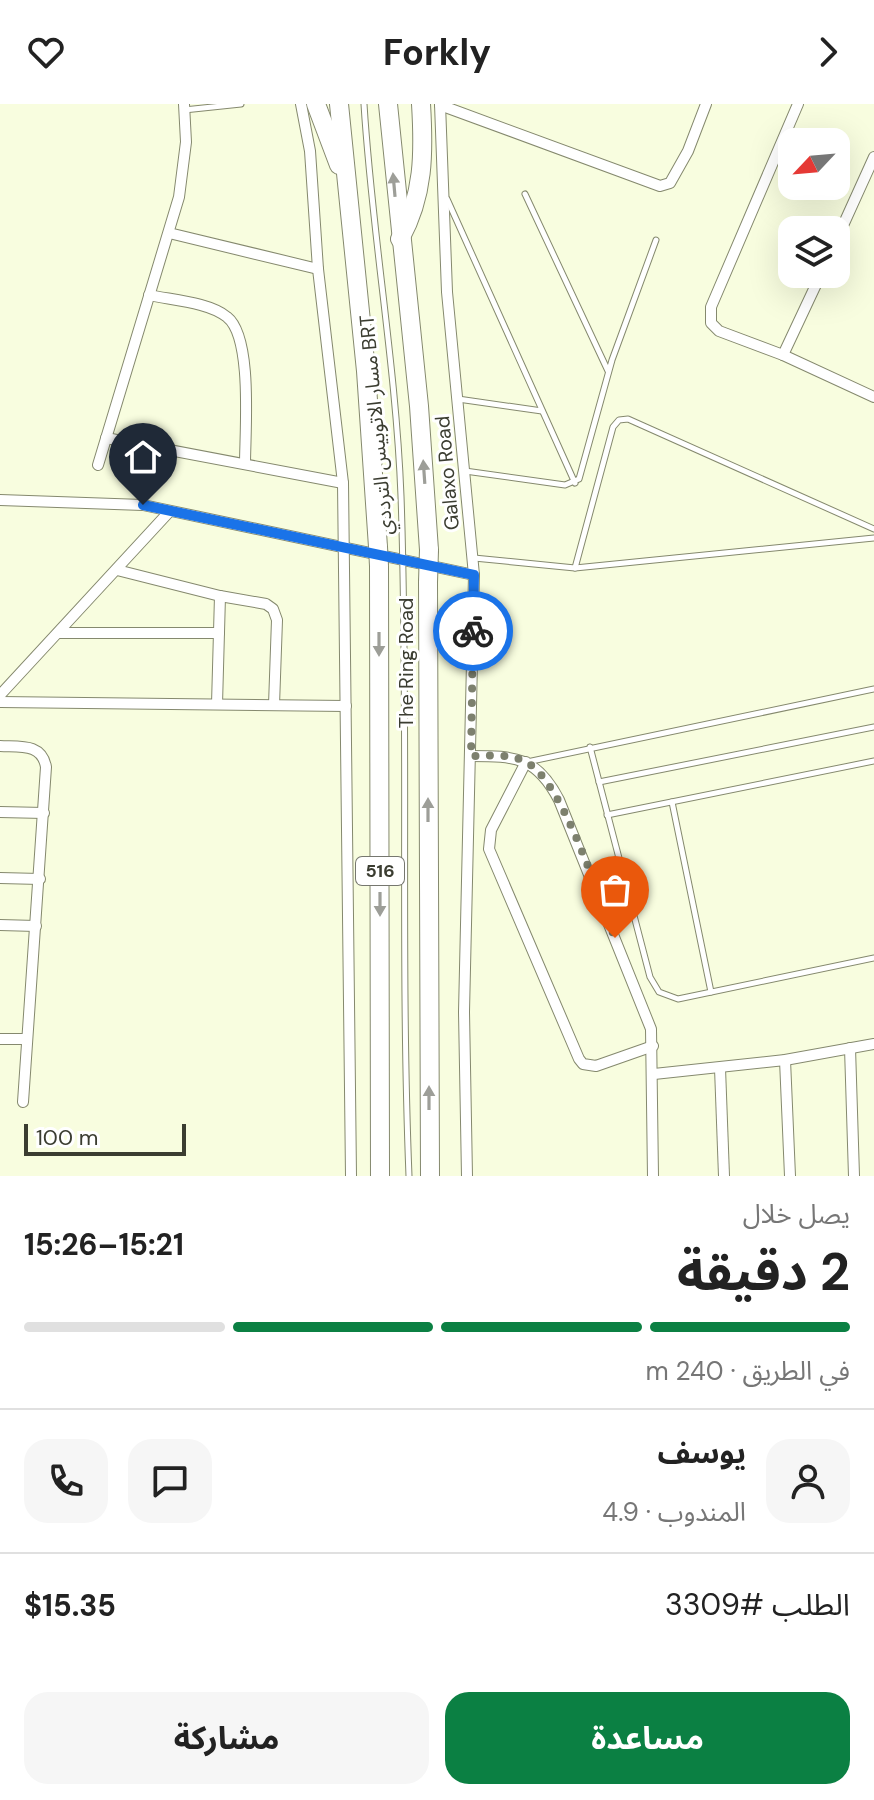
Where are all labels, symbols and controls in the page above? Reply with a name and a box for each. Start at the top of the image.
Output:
text: Forkly [383,29,491,76]
icon: heart [24,30,68,74]
icon: forward [806,30,850,74]
north arrow [778,128,850,200]
map controls [778,128,850,288]
one-way arrow [388,172,401,197]
button: layers [778,216,850,288]
street label: مسار الاتوبيس الترددي BRT [353,314,401,536]
street label: Galaxo Road [429,415,465,531]
pin [109,423,177,505]
icon: home [121,435,165,479]
one-way arrow [417,459,430,484]
courier [433,591,513,671]
street label: The Ring Road [393,598,419,728]
icon: bike [451,609,495,653]
one-way arrow [373,632,385,657]
one-way arrow [422,797,434,822]
pin [581,856,649,938]
road number: 516 [356,857,404,885]
icon: bag [593,868,637,912]
one-way arrow [374,892,386,917]
one-way arrow [423,1085,435,1110]
scale bar [24,1120,186,1156]
text: 100 m [36,1123,98,1152]
text: يصل خلال [743,1197,850,1231]
text: 15:21–15:26 [24,1225,184,1264]
text: 2 دقيقة [677,1238,850,1306]
text: في الطريق · 240 m [645,1354,850,1388]
text: يوسف [658,1433,746,1472]
button: phone [24,1439,108,1523]
button: chat [128,1439,212,1523]
button: person [766,1439,850,1523]
text: المندوب · 4.9 [602,1495,746,1529]
text: الطلب #3309 [665,1585,850,1624]
text: $15.35 [24,1586,116,1625]
button: مشاركة [24,1692,429,1784]
button: مساعدة [445,1692,850,1784]

